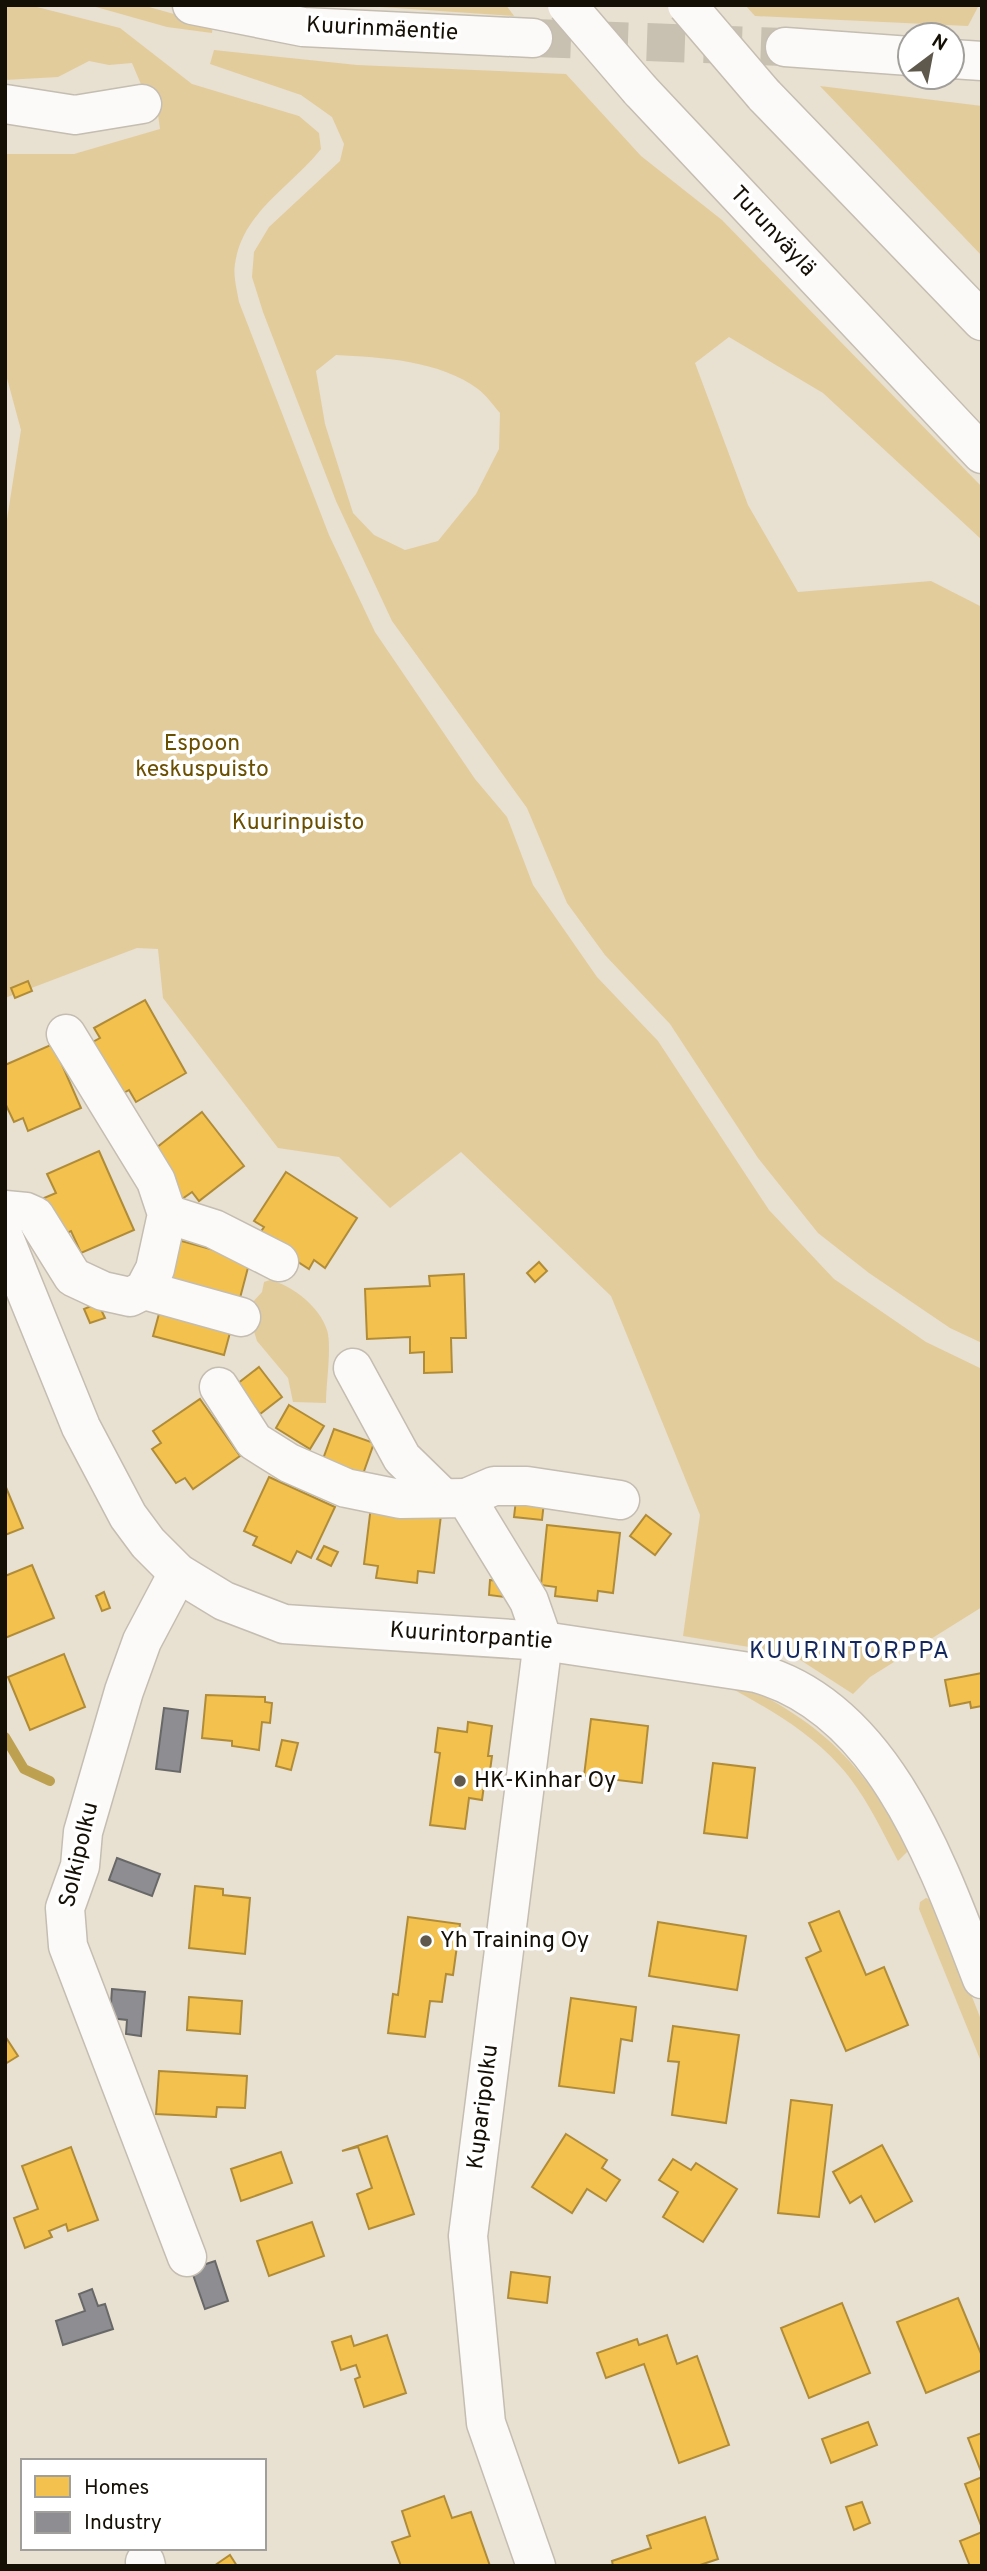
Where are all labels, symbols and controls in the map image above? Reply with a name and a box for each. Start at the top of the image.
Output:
street label: Kuurinmäentie [305,12,459,48]
north arrow [896,21,966,91]
text: N [927,29,951,57]
street label: Turunväylä [723,181,821,283]
park label: Espoon keskuspuisto [135,730,269,785]
park label: Kuurinpuisto [232,809,364,838]
street label: Kuurintorpantie [389,1617,553,1657]
district label: KUURINTORPPA [749,1637,951,1667]
place label: HK-Kinhar Oy [474,1767,616,1796]
marker: HK-Kinhar Oy [452,1773,468,1789]
street label: Solkipolku [54,1799,106,1911]
place label: Yh Training Oy [440,1927,589,1956]
marker: Yh Training Oy [418,1933,434,1949]
street label: Kuparipolku [462,2043,506,2171]
legend [21,2459,266,2550]
text: Homes [84,2475,149,2502]
text: Industry [84,2510,162,2537]

